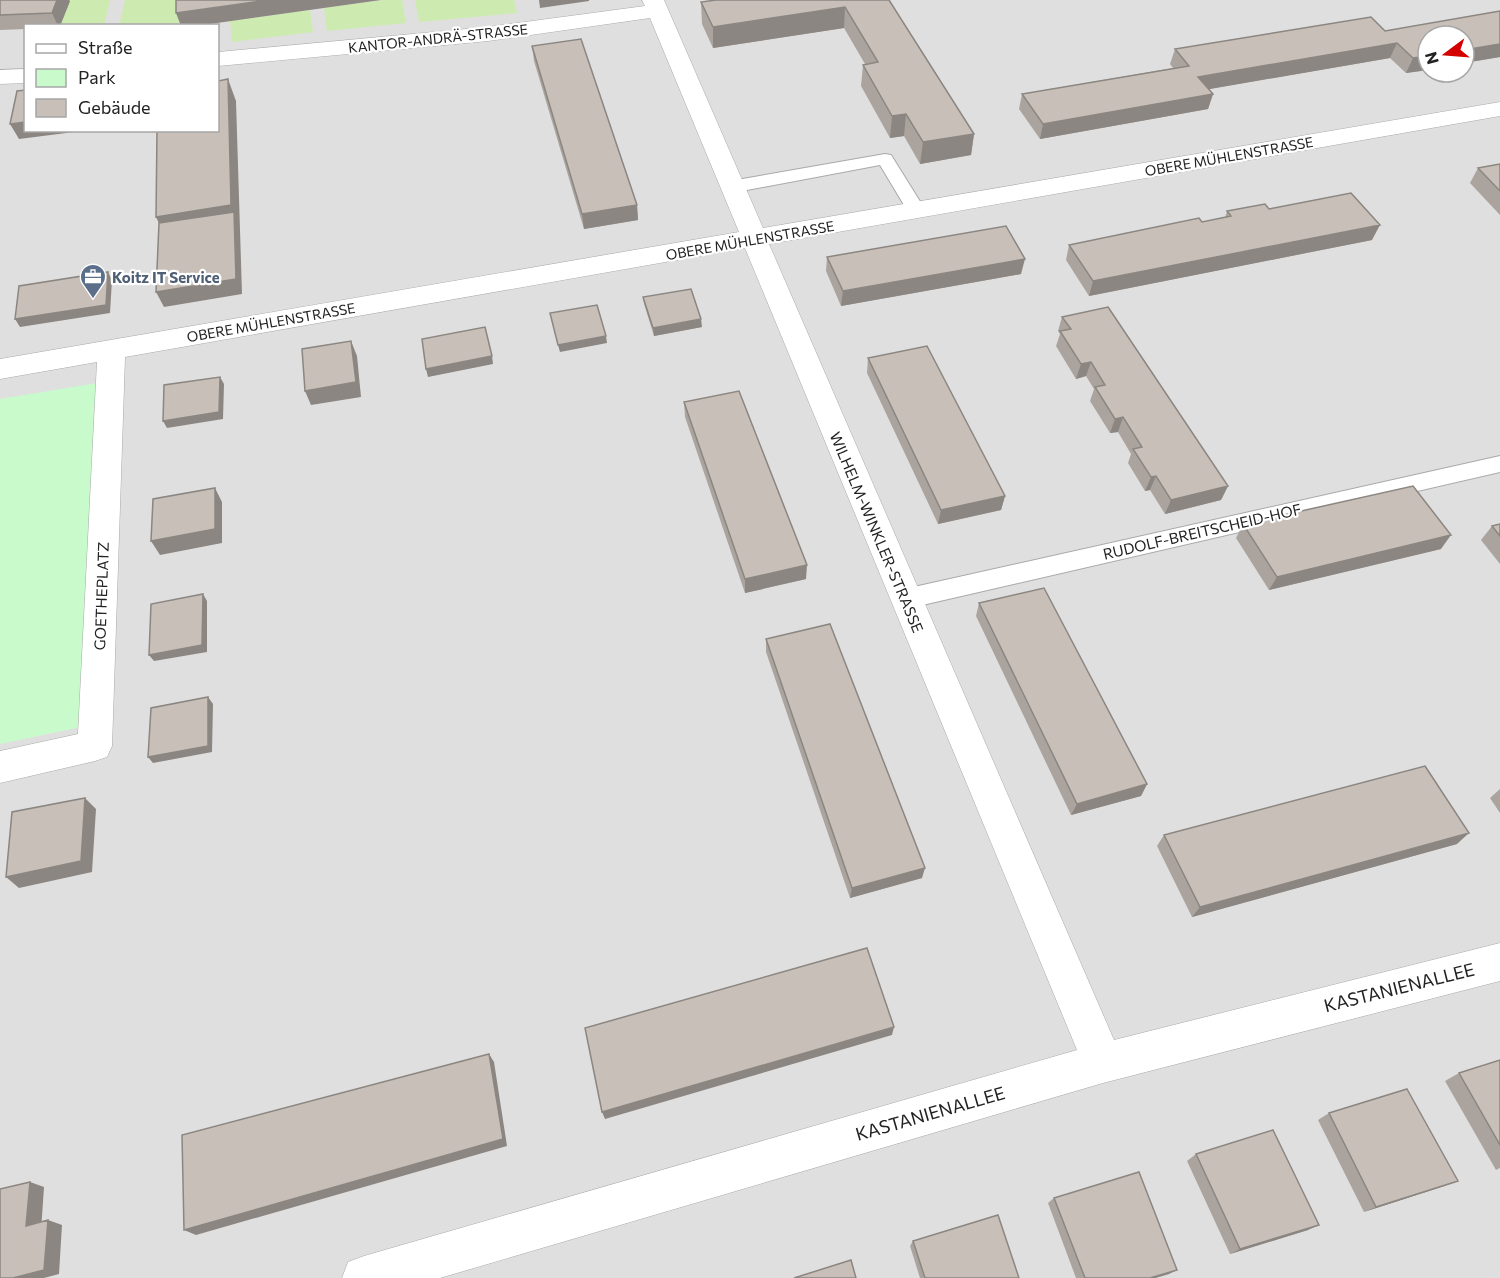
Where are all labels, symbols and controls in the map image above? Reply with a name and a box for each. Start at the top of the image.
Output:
street label: KANTOR-ANDRÄ-STRASSE [347,20,529,56]
legend [24,24,219,132]
north arrow [1416,24,1476,84]
text: Straße [78,36,133,58]
text: N [1420,50,1442,67]
text: Park [78,66,116,88]
text: Gebäude [78,96,151,118]
street label: OBERE MÜHLENSTRASSE [1143,133,1315,179]
street label: OBERE MÜHLENSTRASSE [664,217,836,263]
office icon: Koitz IT Service [78,262,108,300]
place label: Koitz IT Service [112,268,220,286]
street label: OBERE MÜHLENSTRASSE [185,299,357,345]
street label: WILHELM-WINKLER-STRASSE [826,429,928,635]
street label: RUDOLF-BREITSCHEID-HOF [1101,499,1303,563]
street label: GOETHEPLATZ [90,541,112,651]
street label: KASTANIENALLEE [1321,958,1477,1016]
street label: KASTANIENALLEE [853,1081,1007,1145]

